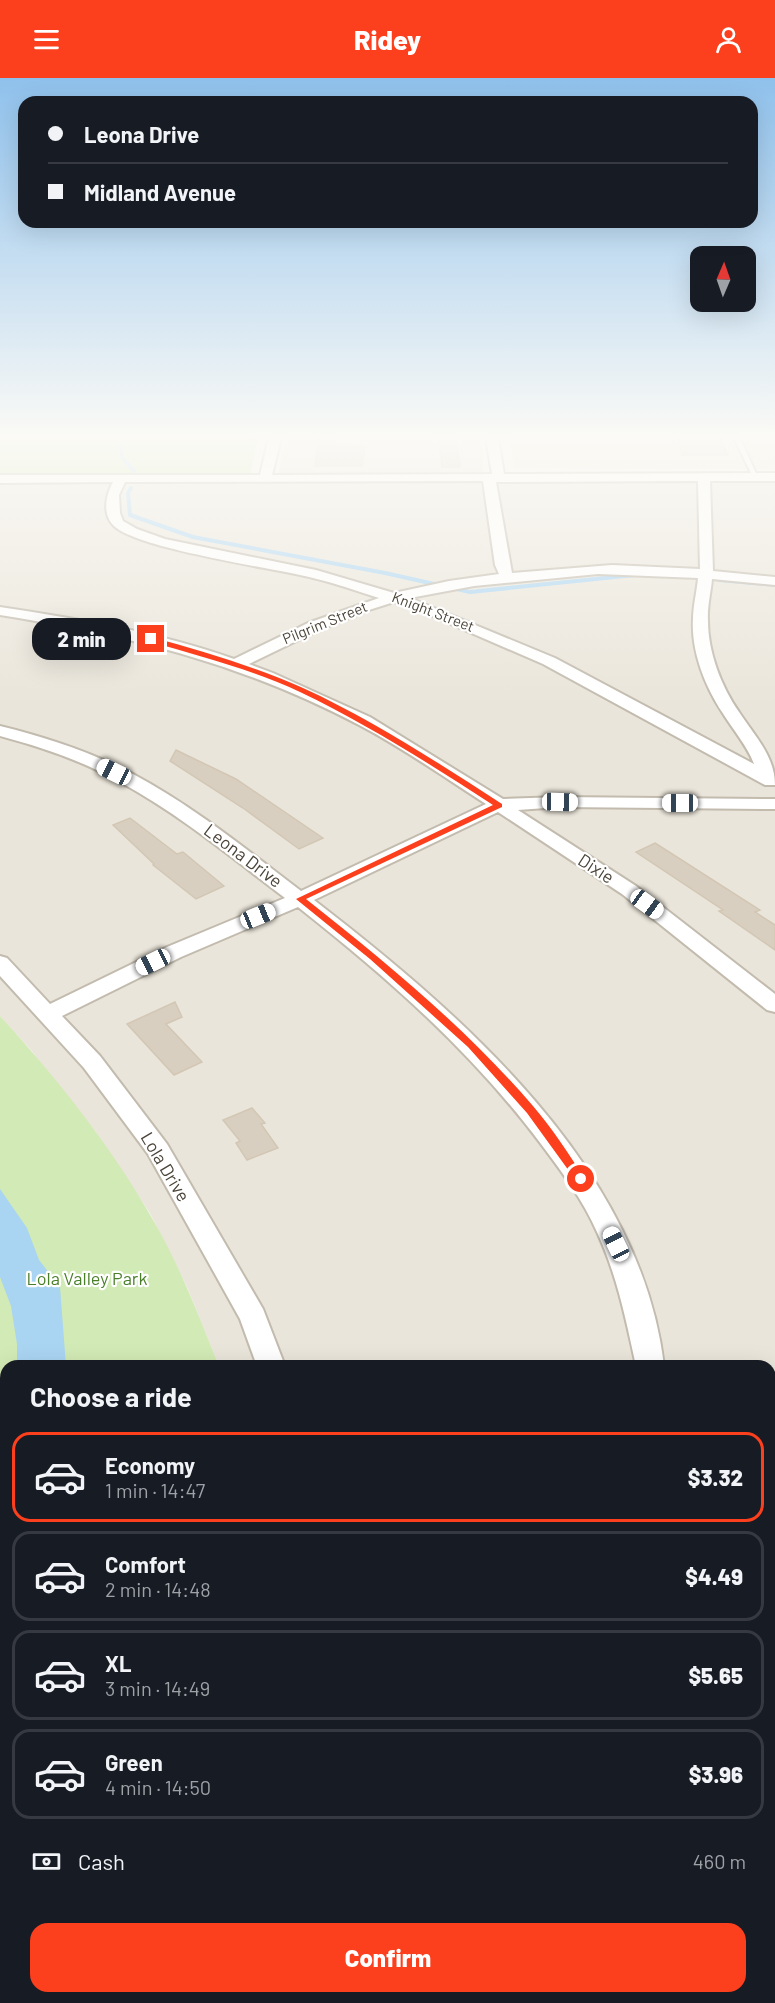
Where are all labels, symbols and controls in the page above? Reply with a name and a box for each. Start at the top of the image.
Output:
icon: menu [30,23,63,56]
text: Ridey [354,23,421,55]
icon: person [712,23,745,56]
text: Leona Drive [84,121,199,147]
text: Midland Avenue [84,179,236,205]
north arrow [690,246,756,312]
map controls [690,246,756,312]
street label: Knight Street [390,587,477,635]
street label: Pilgrim Street [280,597,370,647]
callout: 2 min [31,618,130,660]
route end [137,625,164,652]
text: 2 min [57,627,106,651]
car [94,756,134,788]
car [542,793,578,811]
car [662,794,698,812]
street label: Leona Drive [200,819,287,892]
street label: Dixie [574,848,619,888]
car [627,886,667,922]
car [238,901,278,931]
car [133,946,173,978]
street label: Lola Drive [137,1128,195,1205]
route start [567,1165,594,1192]
car [600,1224,632,1264]
park label: Lola Valley Park [27,1267,147,1289]
text: Choose a ride [30,1380,192,1412]
icon: car [33,1450,87,1504]
text: Economy [105,1452,195,1478]
text: $3.32 [688,1464,743,1490]
text: 1 min · 14:47 [105,1478,205,1502]
icon: car [33,1549,87,1603]
text: Comfort [105,1551,186,1577]
text: $4.49 [685,1563,743,1589]
text: 2 min · 14:48 [105,1577,211,1601]
icon: car [33,1648,87,1702]
text: XL [105,1650,131,1676]
text: $5.65 [688,1662,743,1688]
text: 3 min · 14:49 [105,1676,210,1700]
icon: car [33,1747,87,1801]
text: Green [105,1749,163,1775]
text: $3.96 [689,1761,743,1787]
text: 4 min · 14:50 [105,1775,211,1799]
icon: cash [30,1845,63,1878]
text: Cash [78,1848,125,1874]
text: 460 m [693,1849,746,1873]
button: Confirm [30,1923,746,1992]

